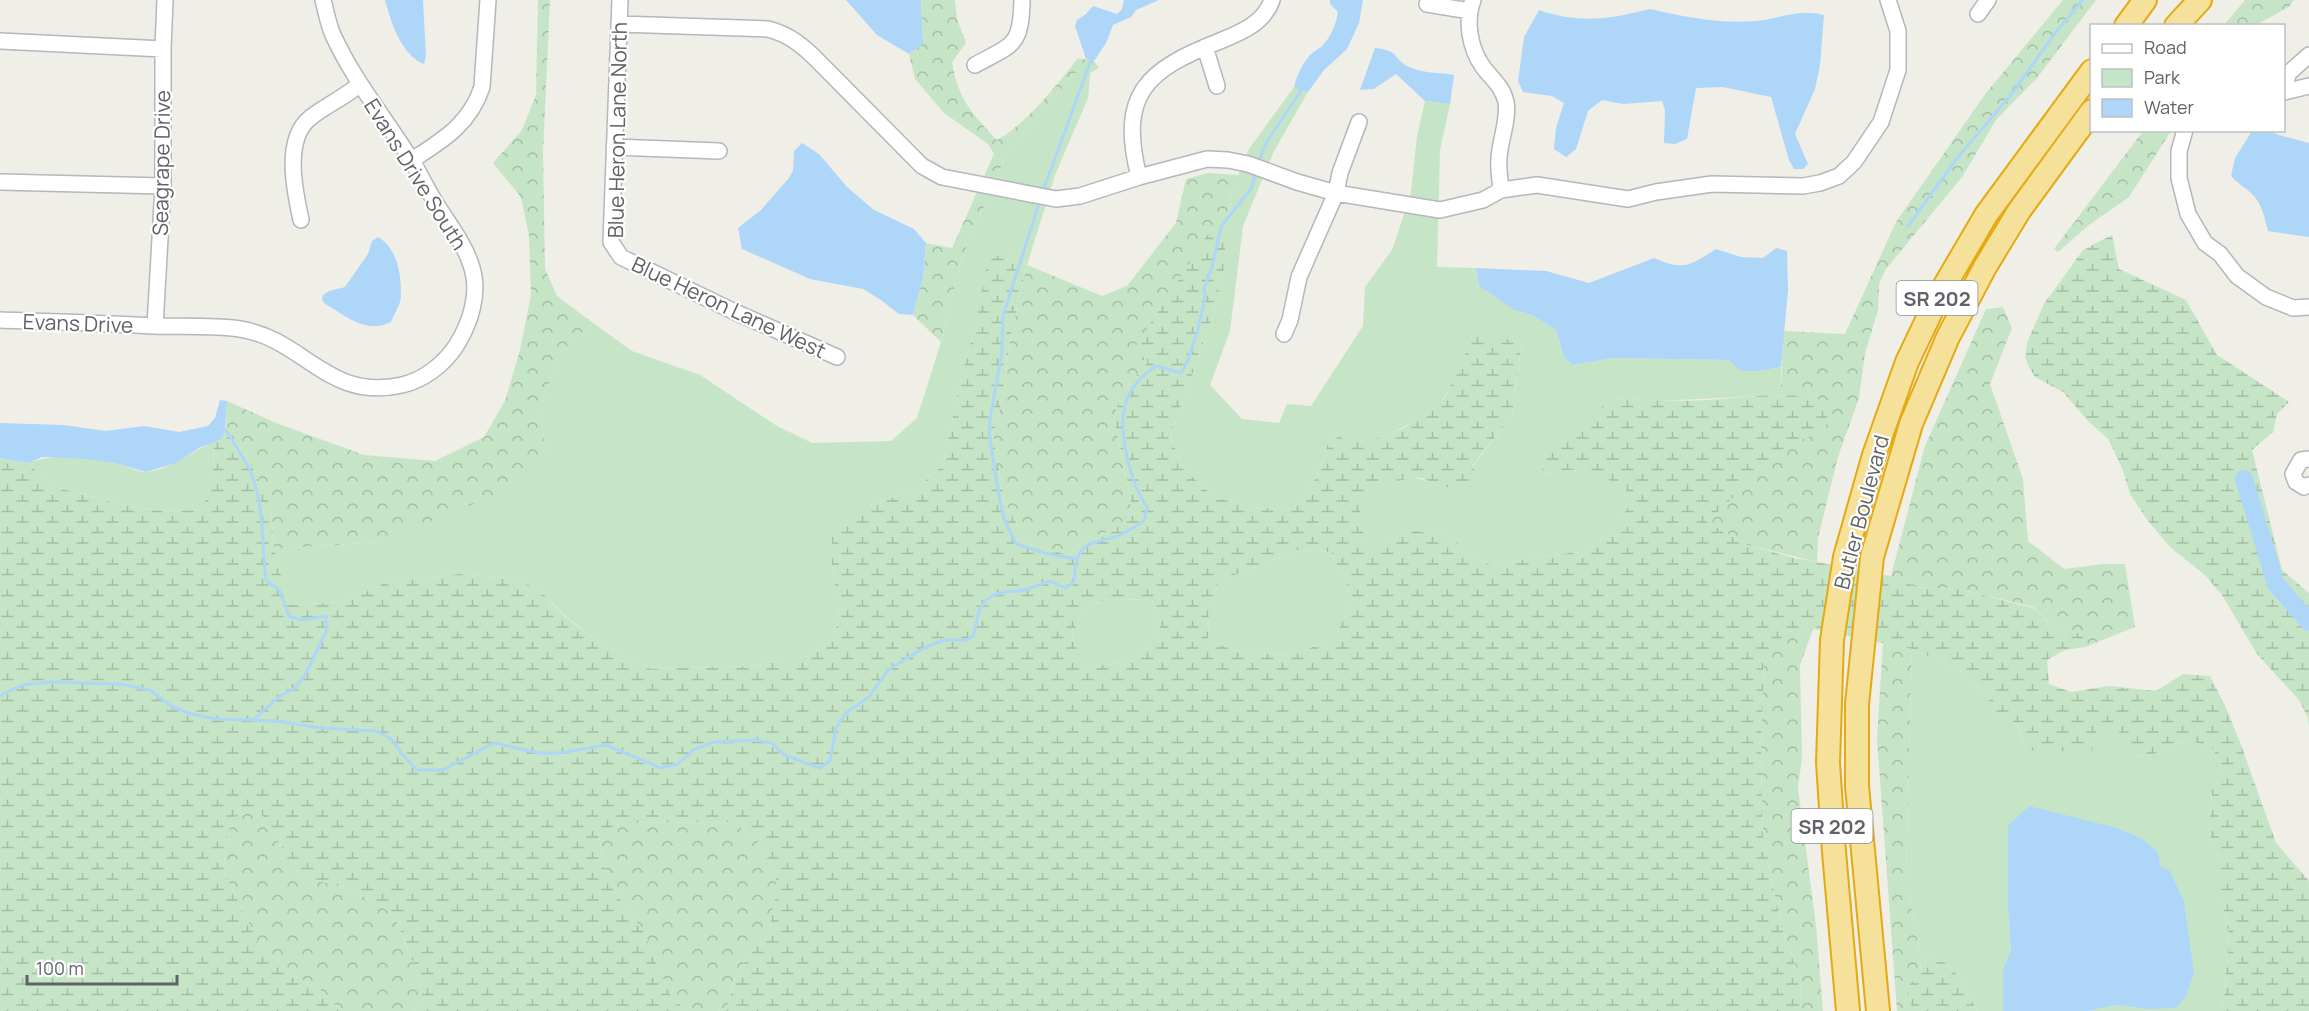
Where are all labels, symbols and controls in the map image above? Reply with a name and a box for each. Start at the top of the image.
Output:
street label: Blue Heron Lane North [601,22,633,238]
legend [2090,24,2285,132]
text: Road [2144,35,2187,59]
text: Park [2144,65,2181,89]
street label: Seagrape Drive [146,90,176,236]
street label: Evans Drive South [358,93,474,255]
text: Water [2144,95,2194,119]
street label: Blue Heron Lane West [627,250,831,364]
road number: SR 202 [1896,281,1978,315]
street label: Evans Drive [22,307,134,339]
street label: Butler Boulevard [1827,432,1895,592]
road number: SR 202 [1792,809,1872,843]
scale bar [27,948,177,986]
text: 100 m [36,956,84,980]

